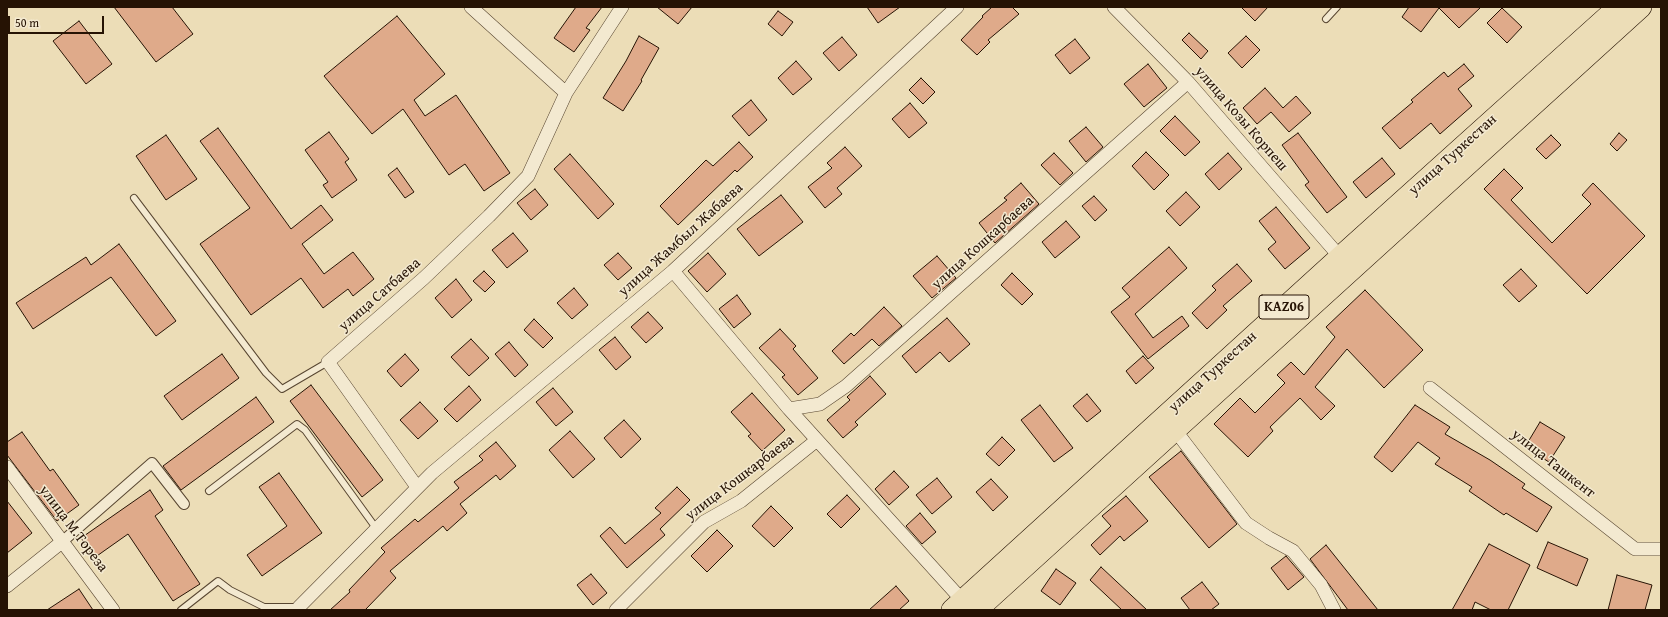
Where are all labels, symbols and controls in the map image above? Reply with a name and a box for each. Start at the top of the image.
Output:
scale bar [10,8,106,34]
text: 50 m [15,14,39,31]
street label: улица Козы Корпеш [1191,63,1291,175]
street label: улица Туркестан [1405,111,1501,199]
street label: улица Жамбыл Жабаева [615,179,747,301]
street label: улица Кошкарбаева [928,192,1038,294]
street label: улица Сатбаева [335,255,425,335]
road number: KАZ06 [1259,295,1309,319]
street label: улица Туркестан [1165,328,1261,416]
street label: улица Ташкент [1507,426,1599,502]
street label: улица Кошкарбаева [682,431,798,525]
street label: улица М.Тореза [35,482,111,576]

